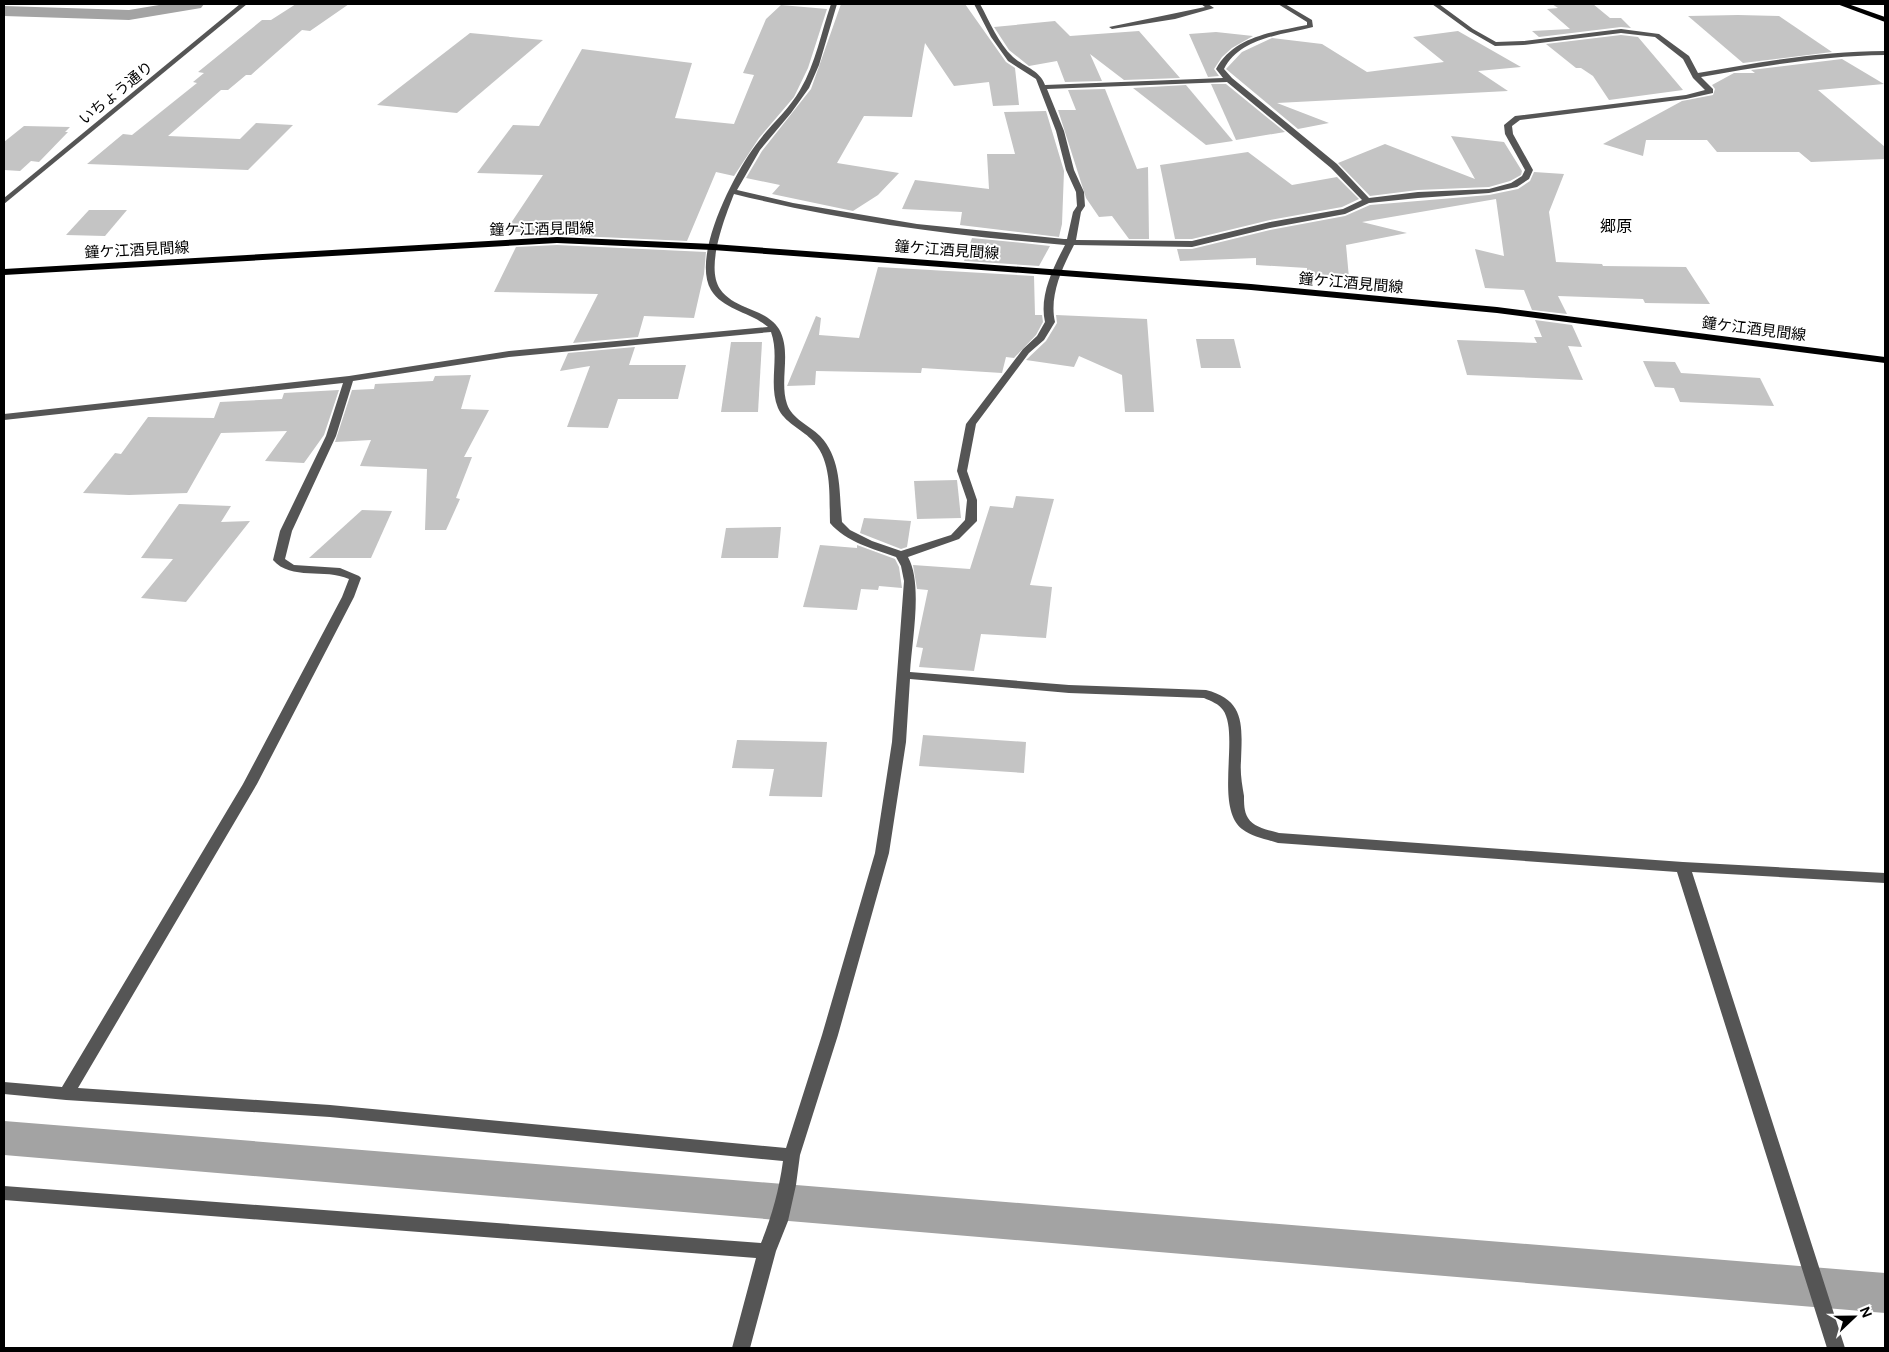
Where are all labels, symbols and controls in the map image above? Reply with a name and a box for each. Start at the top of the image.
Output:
street label: いちょう通り [75,57,157,129]
district label: 郷原 [1600,216,1632,237]
street label: 鐘ケ江酒見間線 [489,218,595,240]
street label: 鐘ケ江酒見間線 [894,236,1000,264]
street label: 鐘ケ江酒見間線 [84,237,190,263]
street label: 鐘ケ江酒見間線 [1298,268,1404,298]
street label: 鐘ケ江酒見間線 [1701,313,1807,345]
north arrow [1829,1292,1879,1342]
text: N [1856,1304,1876,1320]

